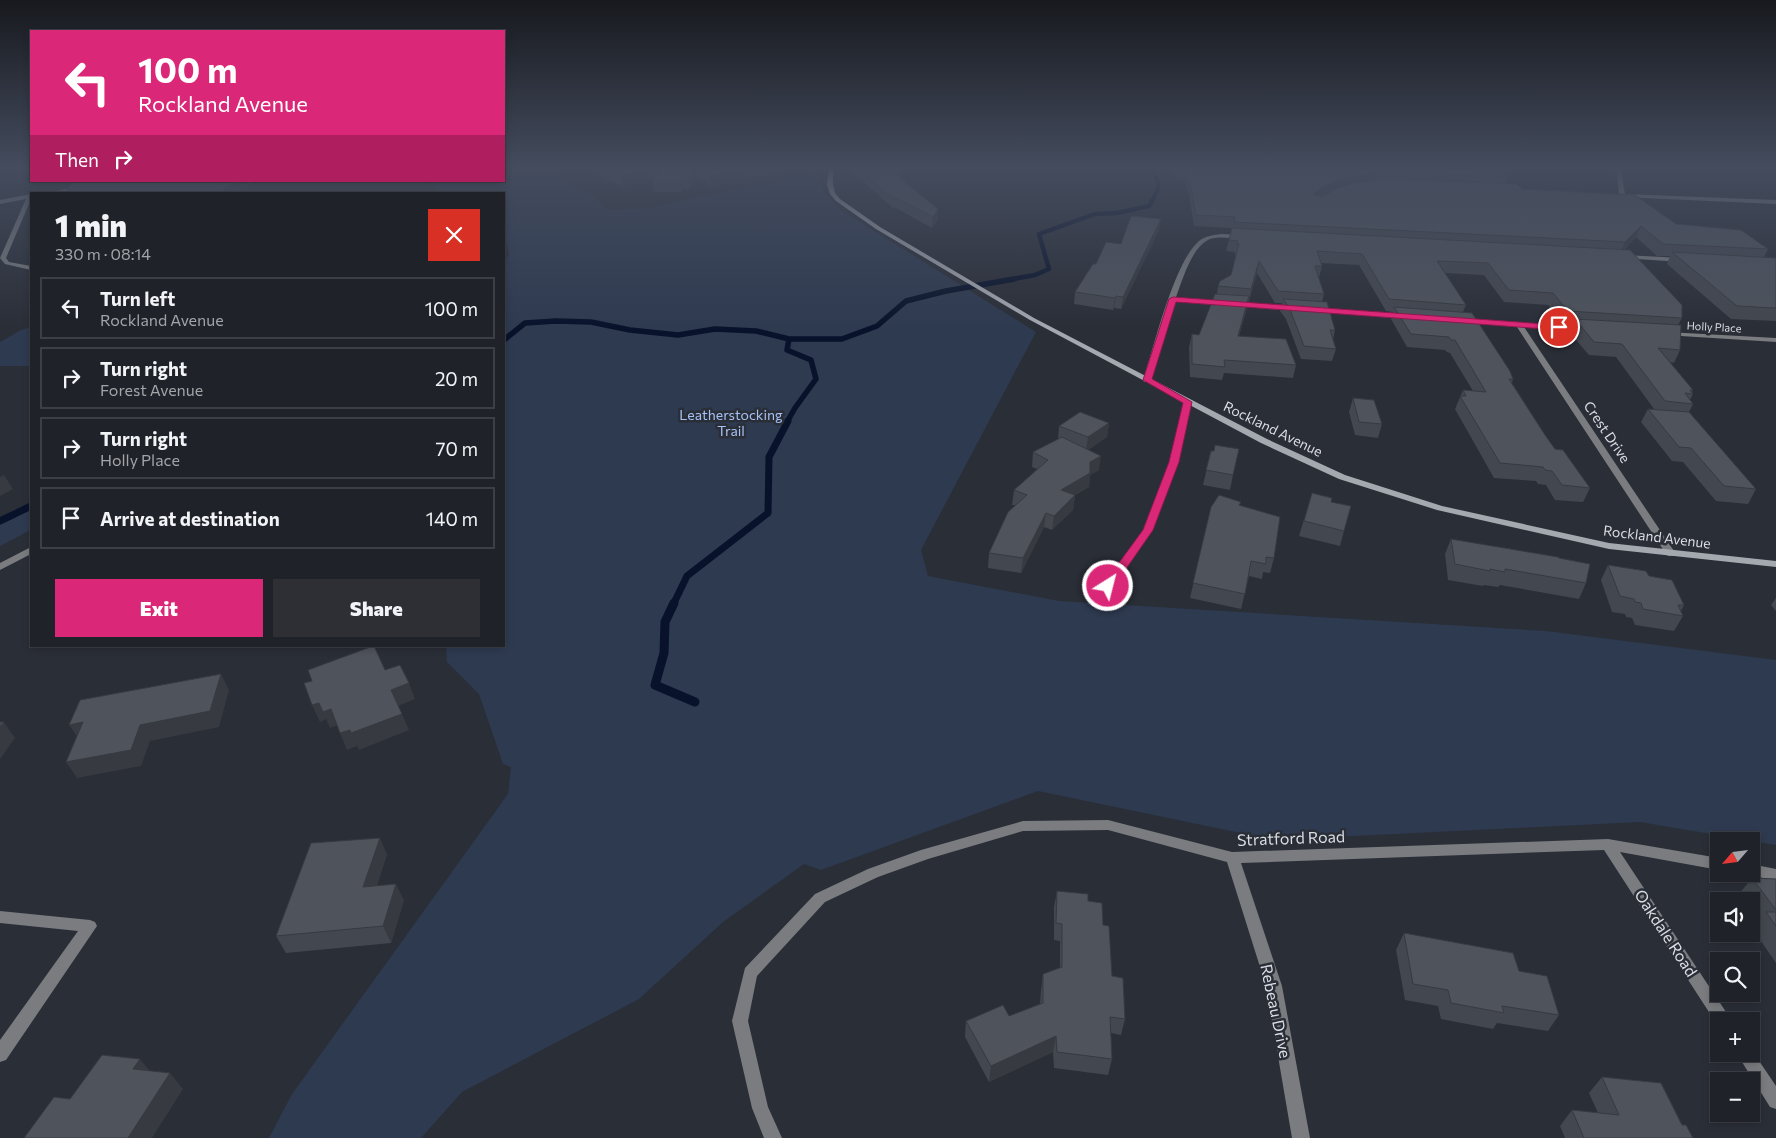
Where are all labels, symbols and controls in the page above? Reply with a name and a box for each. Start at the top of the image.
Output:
text: 100 m [138,47,238,90]
icon: left [55,50,120,115]
text: Rockland Avenue [138,90,308,117]
icon: right [109,145,137,173]
text: Then [55,148,99,171]
text: 1 min [55,206,127,243]
button: close [428,209,480,261]
text: 330 m · 08:14 [55,244,151,263]
text: Turn left [100,287,175,310]
icon: left [57,294,85,322]
text: 100 m [425,297,478,320]
pin [1538,306,1580,348]
text: Rockland Avenue [100,310,224,329]
icon: arrive [1545,313,1573,341]
street label: Holly Place [1686,319,1742,334]
text: Turn right [100,357,187,380]
icon: right [57,364,85,392]
text: 20 m [435,367,478,390]
text: Forest Avenue [100,380,203,399]
street label: Rockland Avenue [1221,397,1326,460]
street label: Crest Drive [1581,398,1634,466]
park label: Leatherstocking Trail [679,406,783,439]
text: Turn right [100,427,187,450]
icon: right [57,434,85,462]
text: 70 m [435,437,478,460]
text: Holly Place [100,450,180,469]
icon: arrive [57,504,85,532]
text: Arrive at destination [100,507,280,530]
text: 140 m [426,507,478,530]
street label: Rockland Avenue [1602,521,1712,552]
position arrow [1081,559,1133,611]
button: Exit [55,579,263,637]
button: Share [273,579,480,637]
street label: Stratford Road [1237,826,1345,849]
north arrow [1710,832,1760,882]
map controls [1710,832,1760,1122]
street label: Oakdale Road [1631,885,1702,980]
button: sound [1710,892,1760,942]
button: search [1710,952,1760,1002]
street label: Rebeau Drive [1257,962,1296,1060]
button: + [1710,1012,1760,1062]
button: − [1710,1072,1760,1122]

